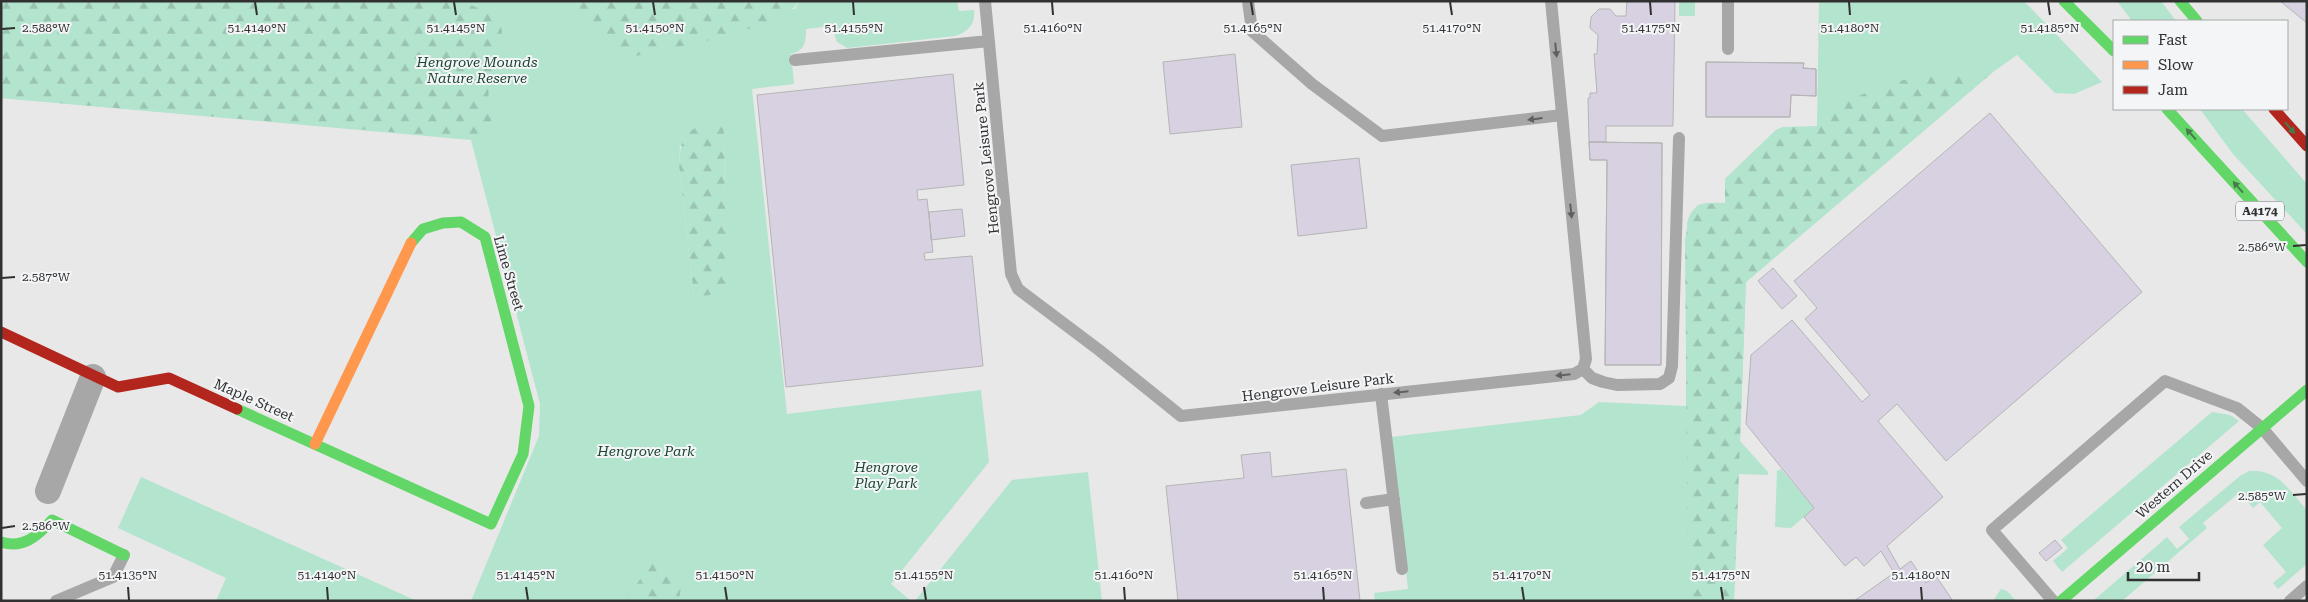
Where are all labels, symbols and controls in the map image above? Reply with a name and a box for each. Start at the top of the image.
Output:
legend [2113,20,2288,110]
text: 2.588°W [22,21,71,35]
text: 51.4140°N [228,21,287,35]
text: 51.4145°N [427,21,486,35]
text: 51.4150°N [626,21,685,35]
text: 51.4155°N [825,21,884,35]
text: 51.4160°N [1024,21,1083,35]
text: 51.4165°N [1224,21,1283,35]
text: 51.4170°N [1423,21,1482,35]
text: 51.4175°N [1622,21,1681,35]
text: 51.4180°N [1821,21,1880,35]
text: 51.4185°N [2021,21,2080,35]
text: Fast [2158,31,2188,49]
one-way arrow [1552,42,1560,58]
park label: Hengrove Mounds Nature Reserve [416,54,538,86]
text: Slow [2158,56,2194,74]
street label: Hengrove Leisure Park [970,81,1002,235]
text: Jam [2158,81,2188,99]
one-way arrow [1526,115,1542,123]
one-way arrow [2285,121,2296,134]
one-way arrow [2185,128,2196,141]
one-way arrow [2233,180,2244,193]
road number: A4174 [2236,202,2284,220]
one-way arrow [1568,204,1576,220]
street label: Lime Street [491,234,527,312]
text: 2.586°W [2238,240,2287,254]
text: 2.587°W [22,270,71,284]
street label: Hengrove Leisure Park [1241,370,1395,404]
one-way arrow [1555,371,1571,379]
street label: Maple Street [212,375,296,425]
one-way arrow [1393,388,1409,396]
park label: Hengrove Park [596,443,695,459]
street label: Western Drive [2133,446,2216,521]
park label: Hengrove Play Park [853,459,918,491]
text: 2.585°W [2238,489,2287,503]
text: 2.586°W [22,519,71,533]
scale bar [2128,550,2199,582]
text: 20 m [2136,558,2171,576]
text: 51.4135°N [99,568,158,582]
text: 51.4140°N [298,568,357,582]
text: 51.4145°N [497,568,556,582]
text: 51.4150°N [696,568,755,582]
text: 51.4155°N [895,568,954,582]
text: 51.4160°N [1095,568,1154,582]
text: 51.4165°N [1294,568,1353,582]
text: 51.4170°N [1493,568,1552,582]
text: 51.4175°N [1692,568,1751,582]
text: 51.4180°N [1892,568,1951,582]

